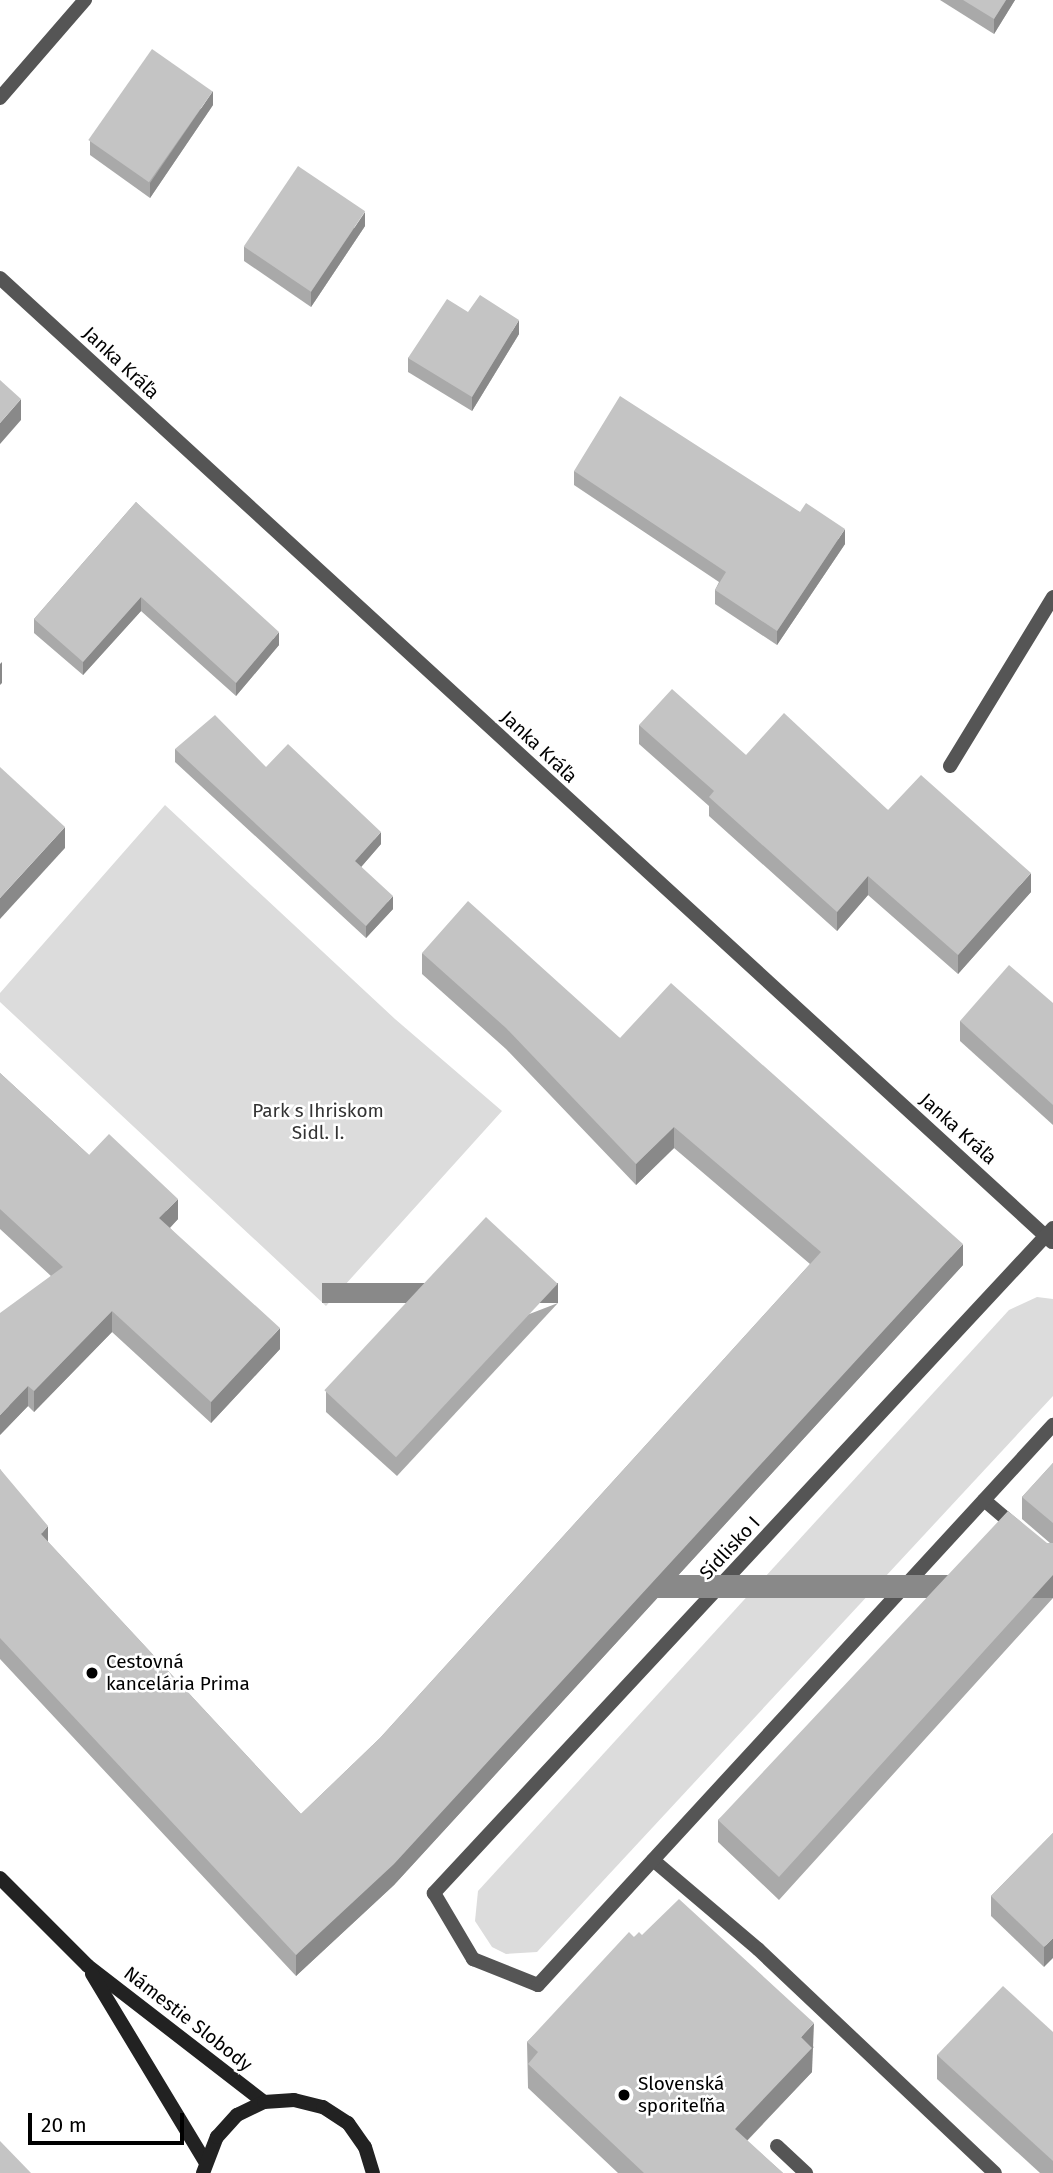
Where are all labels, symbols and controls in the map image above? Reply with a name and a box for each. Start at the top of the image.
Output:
street label: Janka Kráľa [78,322,164,404]
street label: Janka Kráľa [496,706,582,788]
street label: Janka Kráľa [915,1089,1001,1169]
park label: Park s Ihriskom Sidl. I. [252,1100,384,1144]
street label: Sídlisko I [695,1512,765,1584]
place label: Cestovná kancelária Prima [106,1651,250,1695]
marker: Cestovná kancelária Prima [84,1665,100,1681]
street label: Námestie Slobody [119,1962,257,2076]
place label: Slovenská sporiteľňa [638,2073,726,2117]
marker: Slovenská sporiteľňa [616,2087,632,2103]
scale bar [32,2100,187,2144]
text: 20 m [41,2112,87,2138]

